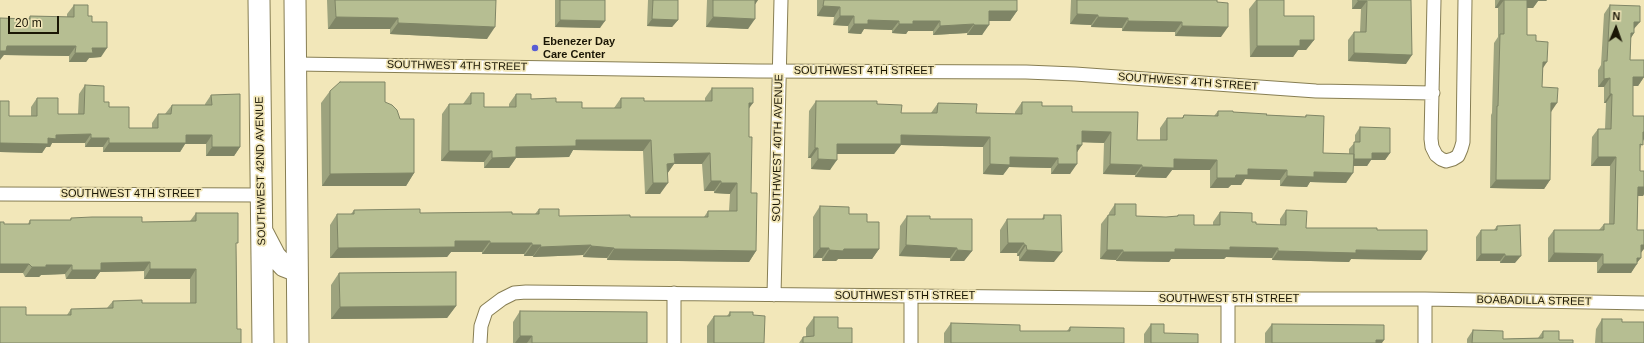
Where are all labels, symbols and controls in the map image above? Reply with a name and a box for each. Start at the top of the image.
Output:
scale bar [10,8,61,34]
north arrow [1596,8,1636,48]
text: N [1612,10,1621,22]
text: 20 m [15,16,42,30]
place label: Ebenezer Day Care Center [543,35,615,61]
marker: Ebenezer Day Care Center [530,43,540,53]
street label: SOUTHWEST 4TH STREET [387,58,527,74]
street label: SOUTHWEST 4TH STREET [794,64,934,78]
street label: SOUTHWEST 4TH STREET [1117,71,1259,93]
street label: SOUTHWEST 40TH AVENUE [770,74,786,222]
street label: SOUTHWEST 42ND AVENUE [253,96,269,246]
street label: SOUTHWEST 4TH STREET [61,187,201,201]
street label: SOUTHWEST 5TH STREET [835,289,975,303]
street label: SOUTHWEST 5TH STREET [1159,292,1299,306]
street label: BOABADILLA STREET [1476,293,1592,309]

